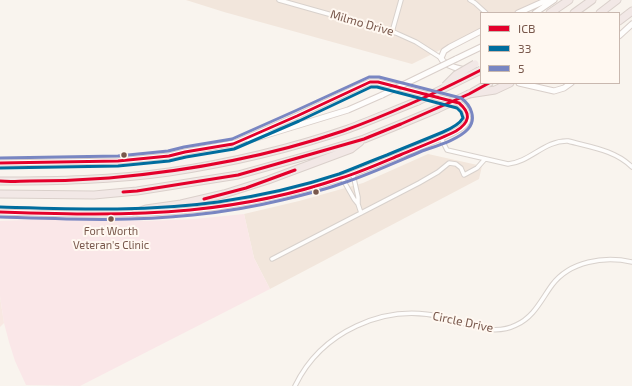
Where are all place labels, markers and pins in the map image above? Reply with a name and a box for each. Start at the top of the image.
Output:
unlabelled marker [119,150,129,160]
unlabelled marker [311,187,321,197]
marker: Fort Worth Veteran's Clinic [106,214,116,224]
place label: Fort Worth Veteran's Clinic [73,224,149,250]

